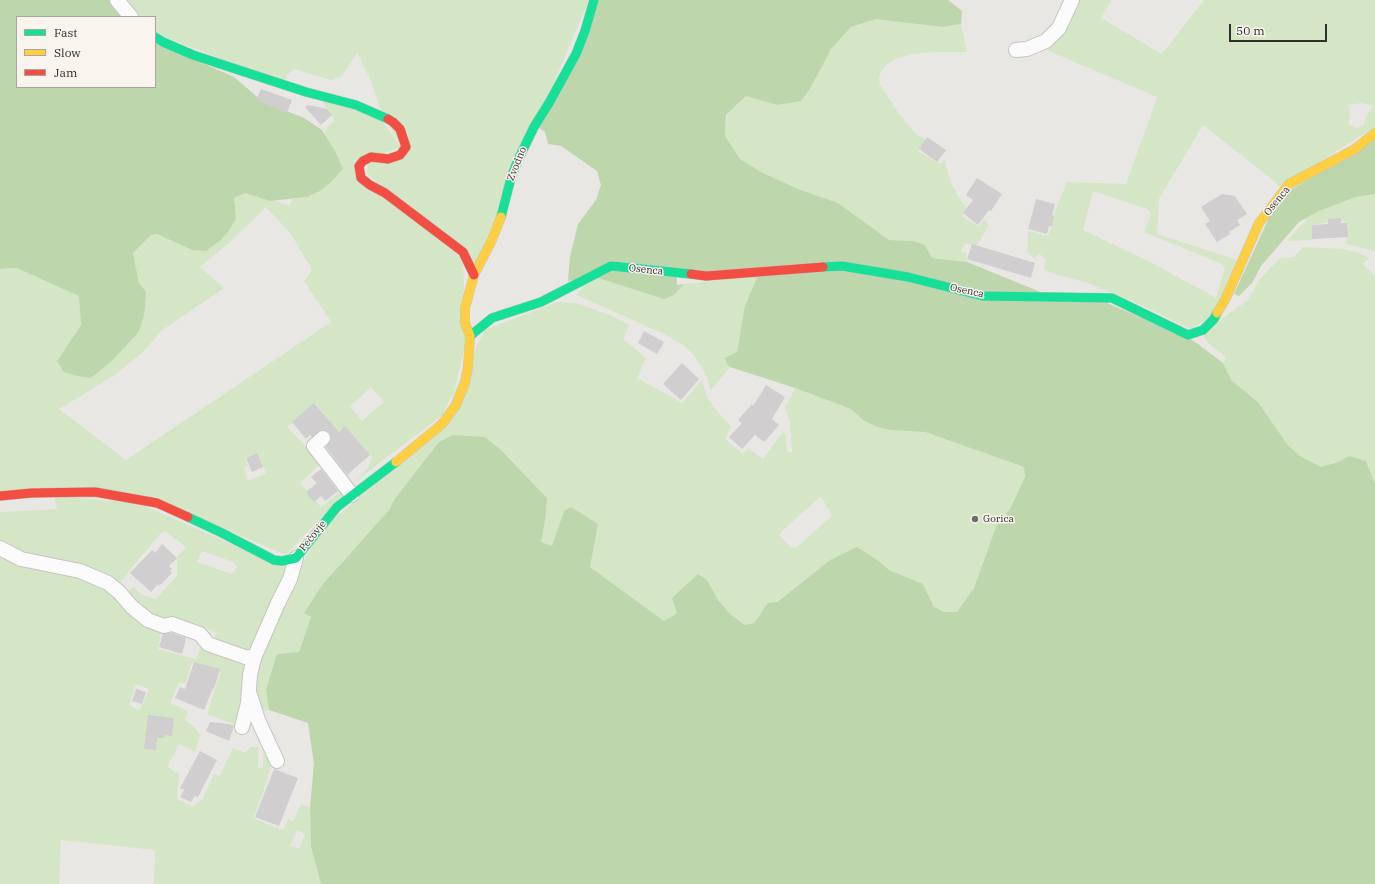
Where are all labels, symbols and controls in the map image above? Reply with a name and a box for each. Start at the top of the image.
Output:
legend [16,16,156,88]
scale bar [1231,16,1329,42]
text: 50 m [1236,23,1265,38]
text: Fast [54,25,78,40]
text: Slow [54,45,81,60]
text: Jam [54,65,77,80]
street label: Zvodno [505,145,529,183]
street label: Osenca [1262,184,1292,218]
street label: Osenca [628,262,664,278]
street label: Osenca [949,282,985,300]
place label: Gorica [983,513,1014,525]
marker: Gorica [970,514,980,524]
street label: Pečovje [297,518,329,554]

